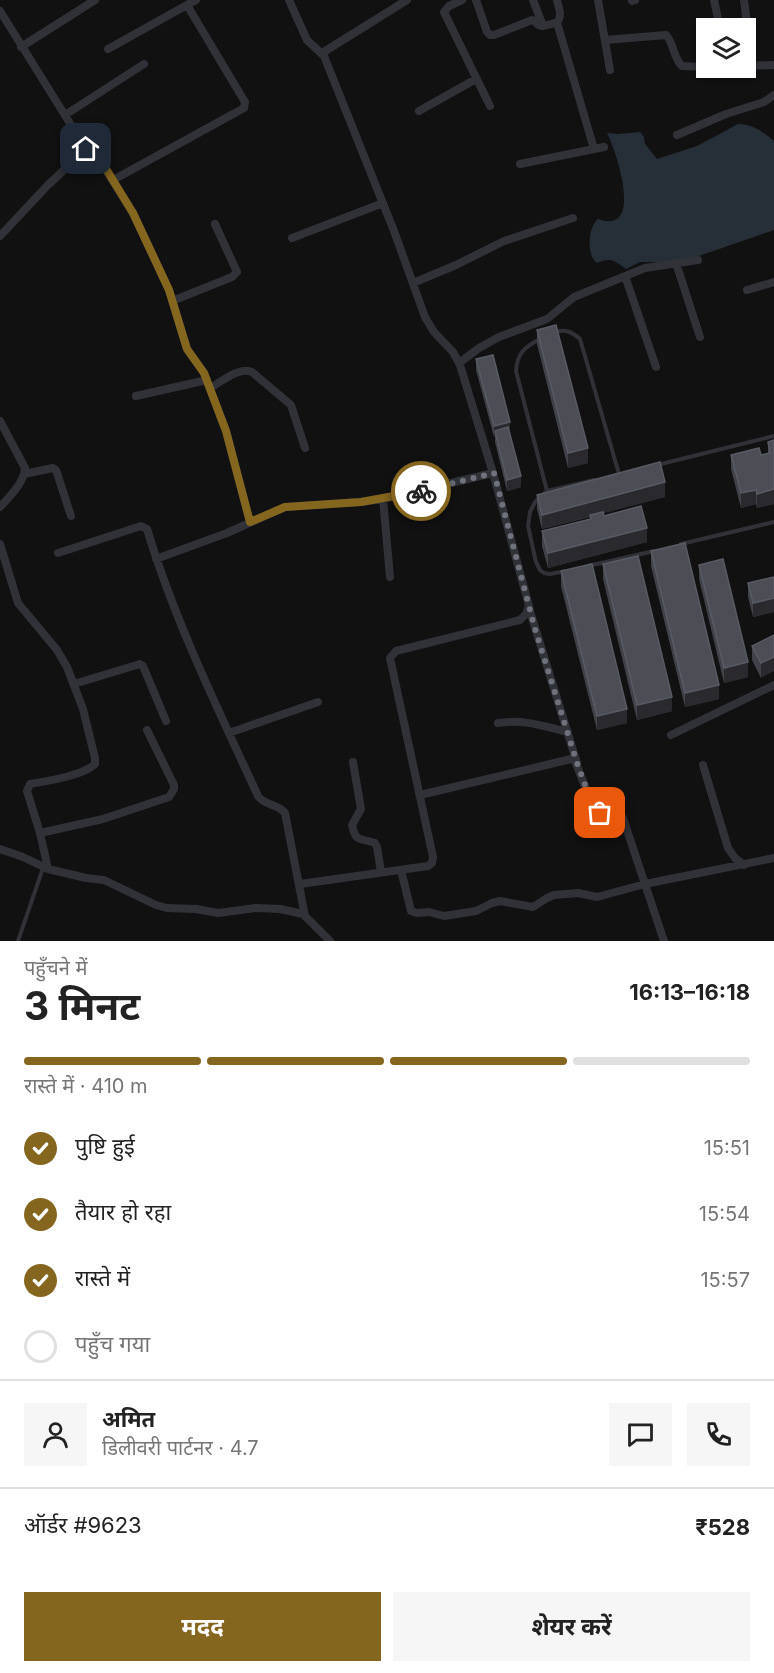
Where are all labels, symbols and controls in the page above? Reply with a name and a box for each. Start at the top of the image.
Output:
map controls [696,18,756,78]
button: layers [696,18,756,78]
pin [60,123,111,174]
icon: home [69,132,102,165]
courier [391,461,451,521]
icon: bike [405,475,438,508]
pin [574,787,625,838]
icon: bag [583,796,616,829]
text: पहुँचने में [24,956,87,980]
text: 16:13–16:18 [629,979,750,1005]
text: 3 मिनट [24,982,140,1029]
text: रास्ते में · 410 m [24,1074,148,1098]
icon: check [24,1132,57,1165]
text: पुष्टि हुई [75,1133,135,1159]
text: 15:51 [704,1136,750,1160]
icon: check [24,1198,57,1231]
text: तैयार हो रहा [75,1199,171,1225]
text: 15:54 [699,1202,750,1226]
icon: check [24,1264,57,1297]
text: रास्ते में [75,1265,130,1291]
text: 15:57 [700,1268,750,1292]
text: पहुँच गया [75,1331,150,1357]
button: person [24,1403,87,1466]
button: chat [609,1403,672,1466]
button: phone [687,1403,750,1466]
text: अमित [102,1406,155,1432]
text: डिलीवरी पार्टनर · 4.7 [102,1436,259,1460]
text: ऑर्डर #9623 [24,1512,142,1538]
text: ₹528 [695,1514,750,1540]
button: मदद [24,1592,381,1661]
button: शेयर करें [393,1592,750,1661]

